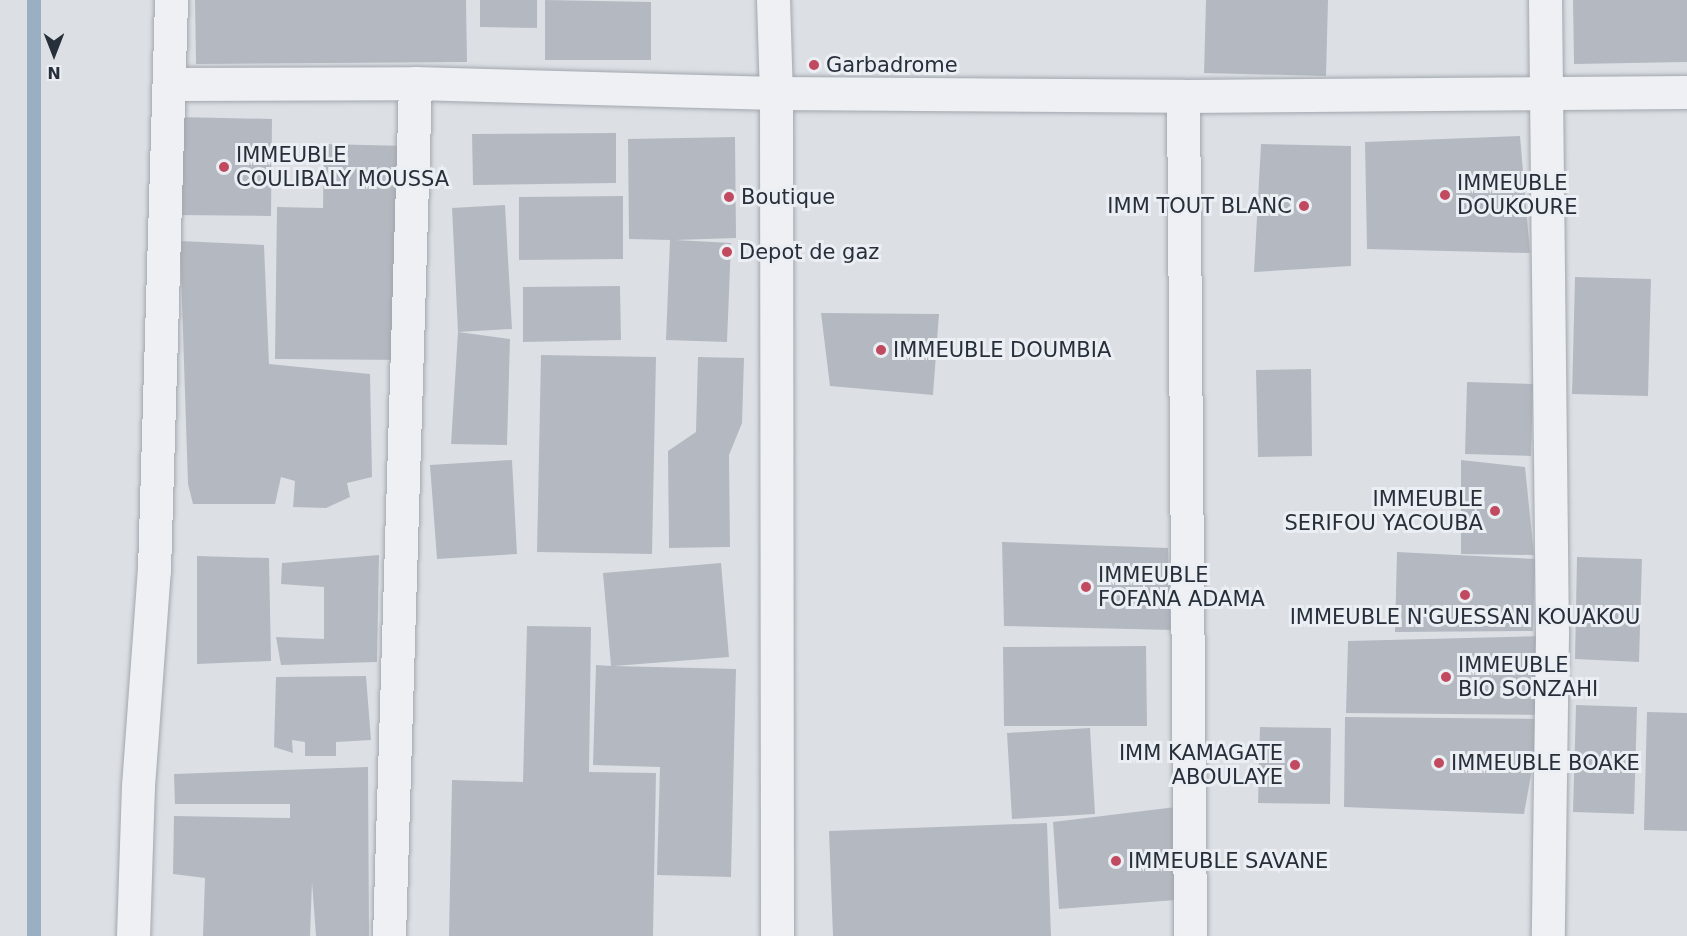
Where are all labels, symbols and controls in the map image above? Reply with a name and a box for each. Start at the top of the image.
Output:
north arrow [24,24,84,84]
place label: Garbadrome [826,52,958,78]
marker: Garbadrome [807,58,821,72]
text: N [47,63,61,82]
place label: IMMEUBLE COULIBALY MOUSSA [236,142,449,192]
marker: IMMEUBLE COULIBALY MOUSSA [217,160,231,174]
place label: IMMEUBLE DOUKOURE [1457,170,1577,220]
place label: Boutique [741,184,835,210]
marker: IMMEUBLE DOUKOURE [1438,188,1452,202]
marker: Boutique [722,190,736,204]
place label: IMM TOUT BLANC [1107,193,1292,219]
marker: IMM TOUT BLANC [1297,199,1311,213]
place label: Depot de gaz [739,239,879,265]
marker: Depot de gaz [720,245,734,259]
place label: IMMEUBLE DOUMBIA [893,337,1111,363]
marker: IMMEUBLE DOUMBIA [874,343,888,357]
place label: IMMEUBLE SERIFOU YACOUBA [1284,486,1483,536]
marker: IMMEUBLE SERIFOU YACOUBA [1488,504,1502,518]
place label: IMMEUBLE FOFANA ADAMA [1098,562,1265,612]
marker: IMMEUBLE FOFANA ADAMA [1079,580,1093,594]
marker: IMMEUBLE N'GUESSAN KOUAKOU [1458,588,1472,602]
place label: IMMEUBLE N'GUESSAN KOUAKOU [1290,604,1640,630]
place label: IMMEUBLE BIO SONZAHI [1458,652,1598,702]
marker: IMMEUBLE BIO SONZAHI [1439,670,1453,684]
place label: IMM KAMAGATE ABOULAYE [1119,740,1283,790]
place label: IMMEUBLE BOAKE [1451,750,1640,776]
marker: IMMEUBLE BOAKE [1432,756,1446,770]
marker: IMM KAMAGATE ABOULAYE [1288,758,1302,772]
place label: IMMEUBLE SAVANE [1128,848,1328,874]
marker: IMMEUBLE SAVANE [1109,854,1123,868]

